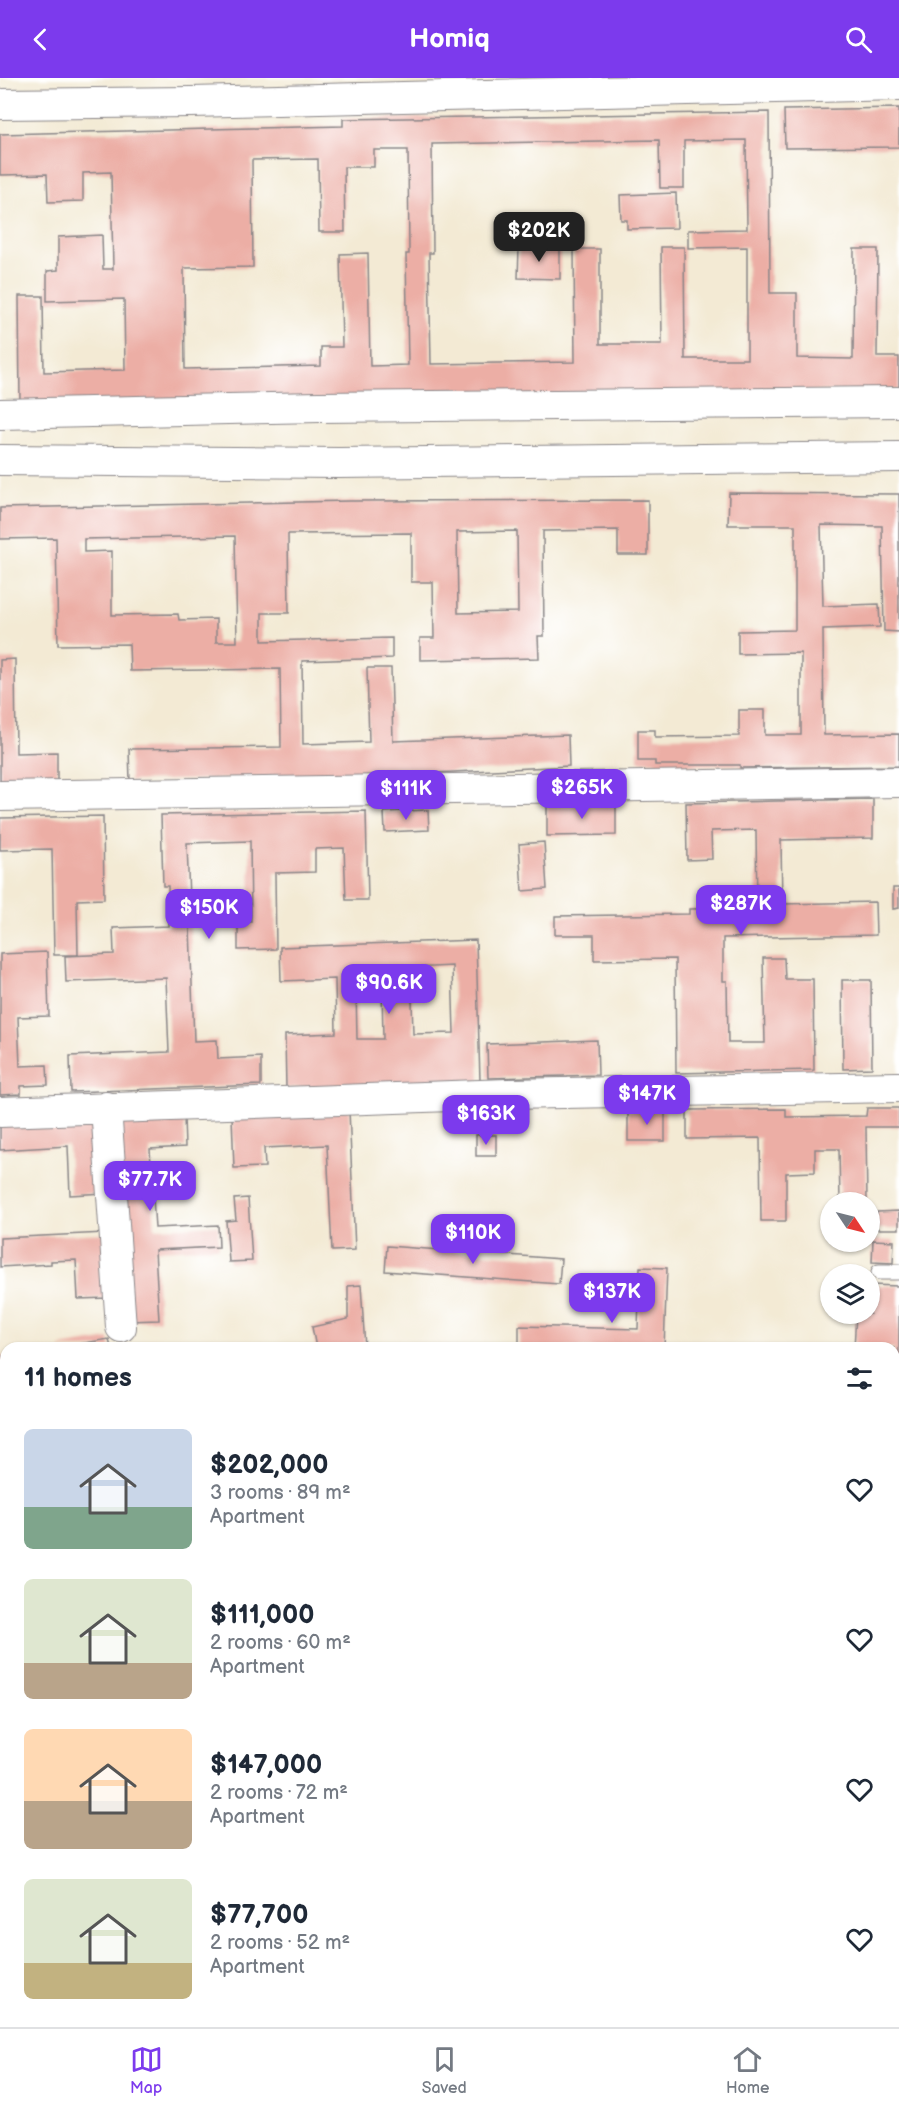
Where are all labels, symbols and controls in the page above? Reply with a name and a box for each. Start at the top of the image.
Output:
icon: back [24,23,57,56]
text: Homiq [409,23,490,55]
icon: search [842,23,875,56]
pin: $202K [497,212,581,263]
text: $202K [508,219,570,243]
pin: $265K [540,769,624,820]
pin: $111K [364,770,448,821]
text: $265K [551,776,613,800]
text: $111K [380,777,432,801]
pin: $287K [699,885,783,936]
pin: $150K [167,889,251,940]
text: $287K [710,892,772,916]
text: $150K [179,896,239,920]
pin: $90.6K [340,964,438,1015]
text: $90.6K [355,971,423,995]
pin: $147K [605,1075,689,1126]
text: $147K [618,1082,676,1106]
pin: $163K [444,1095,528,1146]
text: $163K [457,1102,516,1126]
pin: $77.7K [101,1161,199,1212]
text: $77.7K [118,1168,182,1192]
north arrow [820,1192,880,1252]
map controls [820,1192,880,1324]
pin: $110K [431,1214,515,1265]
text: $110K [445,1221,501,1245]
button: layers [820,1264,880,1324]
pin: $137K [570,1273,654,1324]
text: $137K [583,1280,641,1304]
icon: filters [843,1362,876,1395]
text: 11 homes [24,1363,132,1394]
text: $202,000 [210,1450,328,1481]
icon: home [72,1453,144,1525]
icon: heart [843,1473,876,1506]
text: 3 rooms · 89 m² [210,1481,351,1505]
text: Apartment [210,1505,305,1529]
text: $111,000 [210,1600,314,1631]
icon: home [72,1603,144,1675]
icon: heart [843,1623,876,1656]
text: 2 rooms · 60 m² [210,1631,351,1655]
text: Apartment [210,1655,305,1679]
text: $147,000 [210,1750,322,1781]
icon: home [72,1753,144,1825]
icon: heart [843,1773,876,1806]
text: 2 rooms · 72 m² [210,1781,348,1805]
text: Apartment [210,1805,305,1829]
text: $77,700 [210,1900,308,1931]
icon: home [72,1903,144,1975]
icon: heart [843,1923,876,1956]
text: 2 rooms · 52 m² [210,1931,350,1955]
text: Apartment [210,1955,305,1979]
tab: Map [130,2043,163,2098]
tab: Saved [422,2043,467,2098]
tab: Home [726,2043,769,2098]

